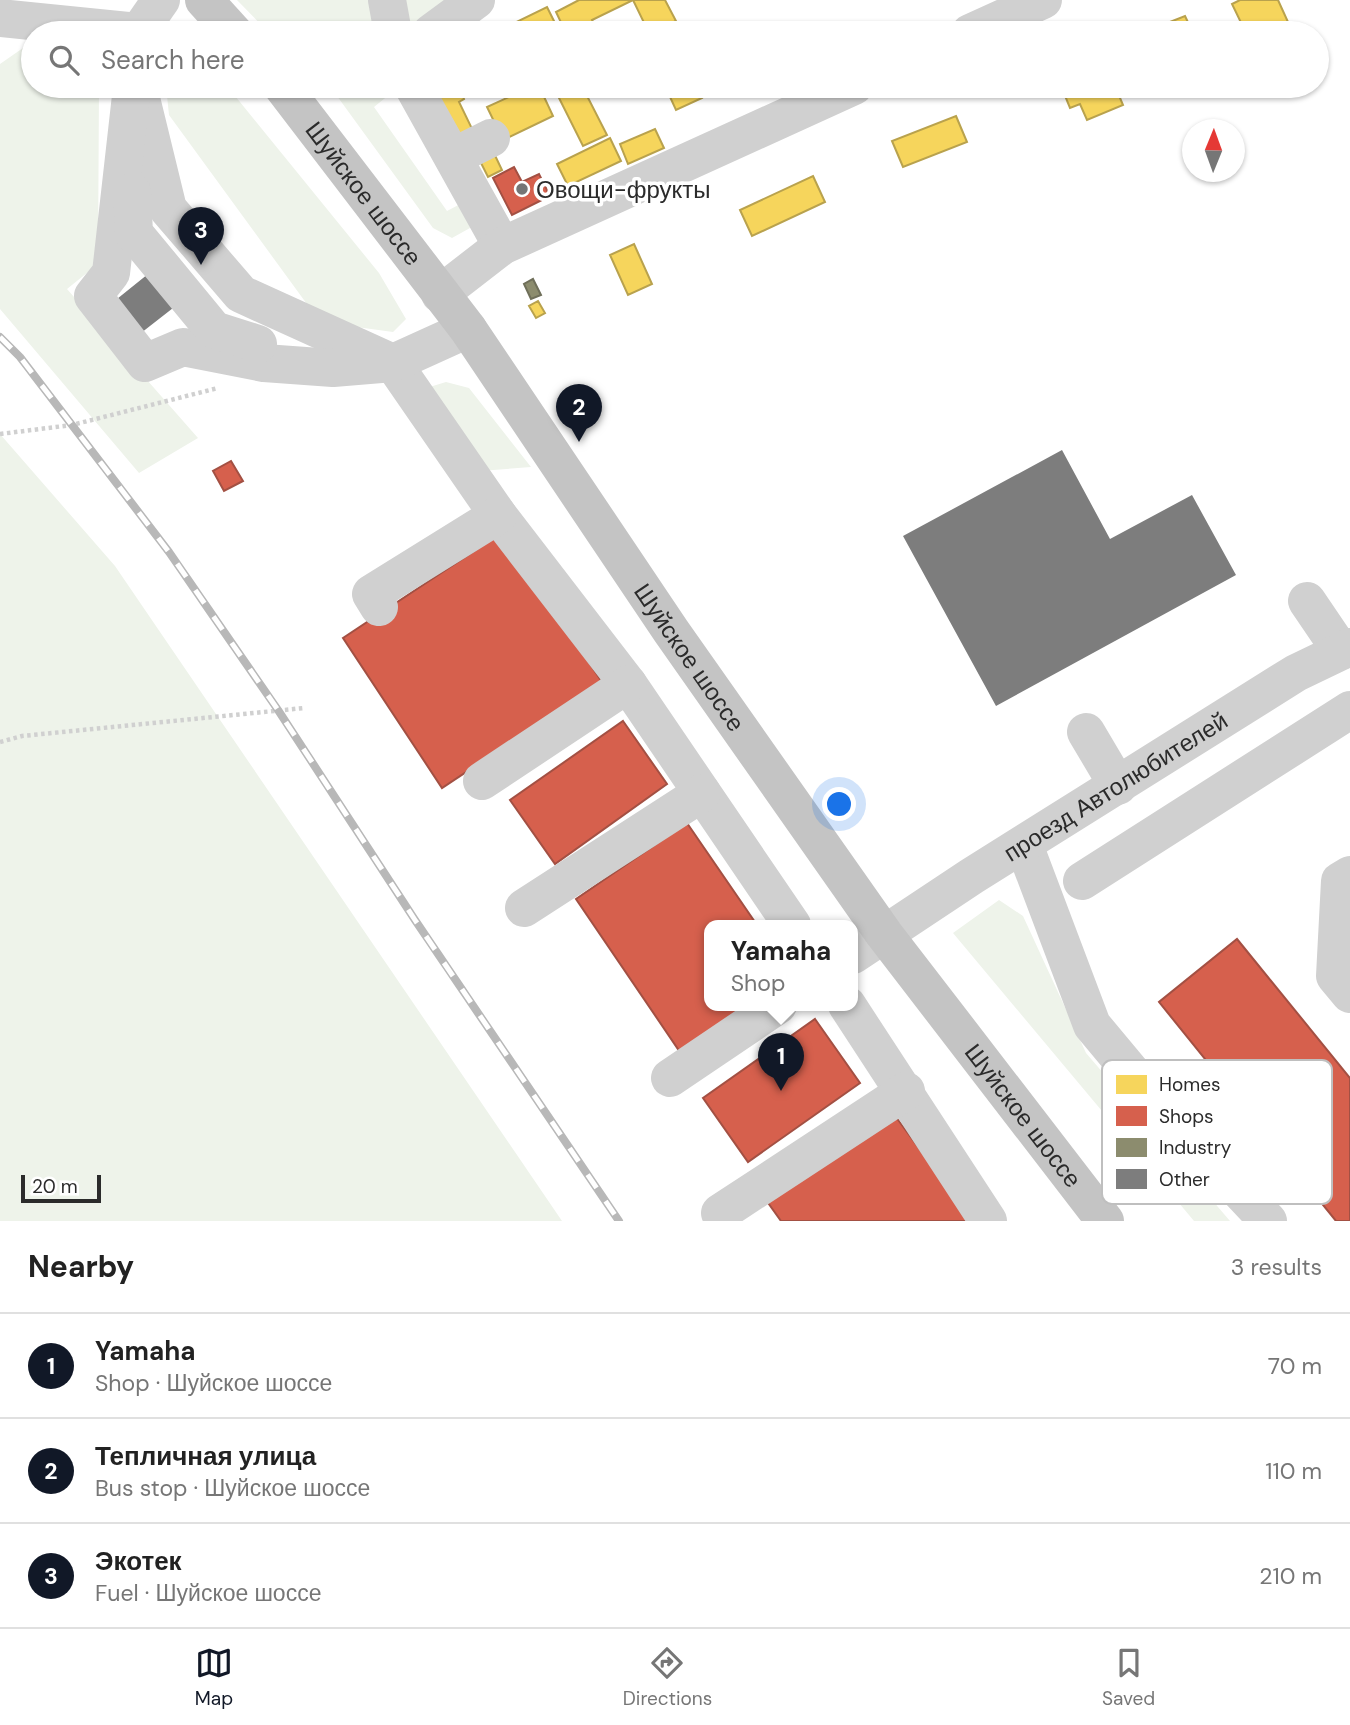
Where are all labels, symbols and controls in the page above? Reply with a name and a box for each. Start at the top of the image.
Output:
search box [21,21,1329,98]
icon: search [45,41,83,79]
text: Search here [101,43,244,77]
street label: Шуйское шоссе [299,115,429,271]
north arrow [1182,119,1245,182]
place label: Овощи-фрукты [536,174,710,205]
marker: Овощи-фрукты [514,181,530,197]
pin: 3 [178,207,224,265]
pin: 2 [556,384,602,442]
street label: Шуйское шоссе [628,577,752,737]
street label: проезд Автолюбителей [998,704,1233,868]
your location [822,787,856,821]
popup [704,920,858,1011]
text: Yamaha [731,934,831,968]
text: Shop [731,968,785,998]
pin: 1 [758,1033,804,1091]
street label: Шуйское шоссе [958,1037,1089,1193]
legend [1102,1060,1332,1204]
text: Homes [1159,1072,1220,1097]
text: Shops [1159,1104,1214,1129]
text: Industry [1159,1135,1232,1160]
text: Other [1159,1167,1210,1192]
scale bar [21,1172,102,1204]
text: 20 m [32,1174,78,1199]
text: Nearby [28,1247,134,1286]
text: 3 results [1231,1252,1322,1282]
text: Yamaha [95,1334,196,1368]
text: 1 [47,1351,55,1381]
text: 70 m [1268,1351,1322,1381]
text: Shop · Шуйское шоссе [95,1368,332,1398]
text: Тепличная улица [95,1439,316,1473]
text: 2 [44,1456,58,1486]
text: 110 m [1265,1456,1322,1486]
text: Bus stop · Шуйское шоссе [95,1473,370,1503]
text: Экотек [95,1544,182,1578]
text: 3 [44,1561,58,1591]
text: 210 m [1259,1561,1322,1591]
text: Fuel · Шуйское шоссе [95,1578,321,1608]
tab: Map [195,1644,233,1711]
tab: Directions [623,1644,712,1711]
tab: Saved [1102,1644,1155,1711]

